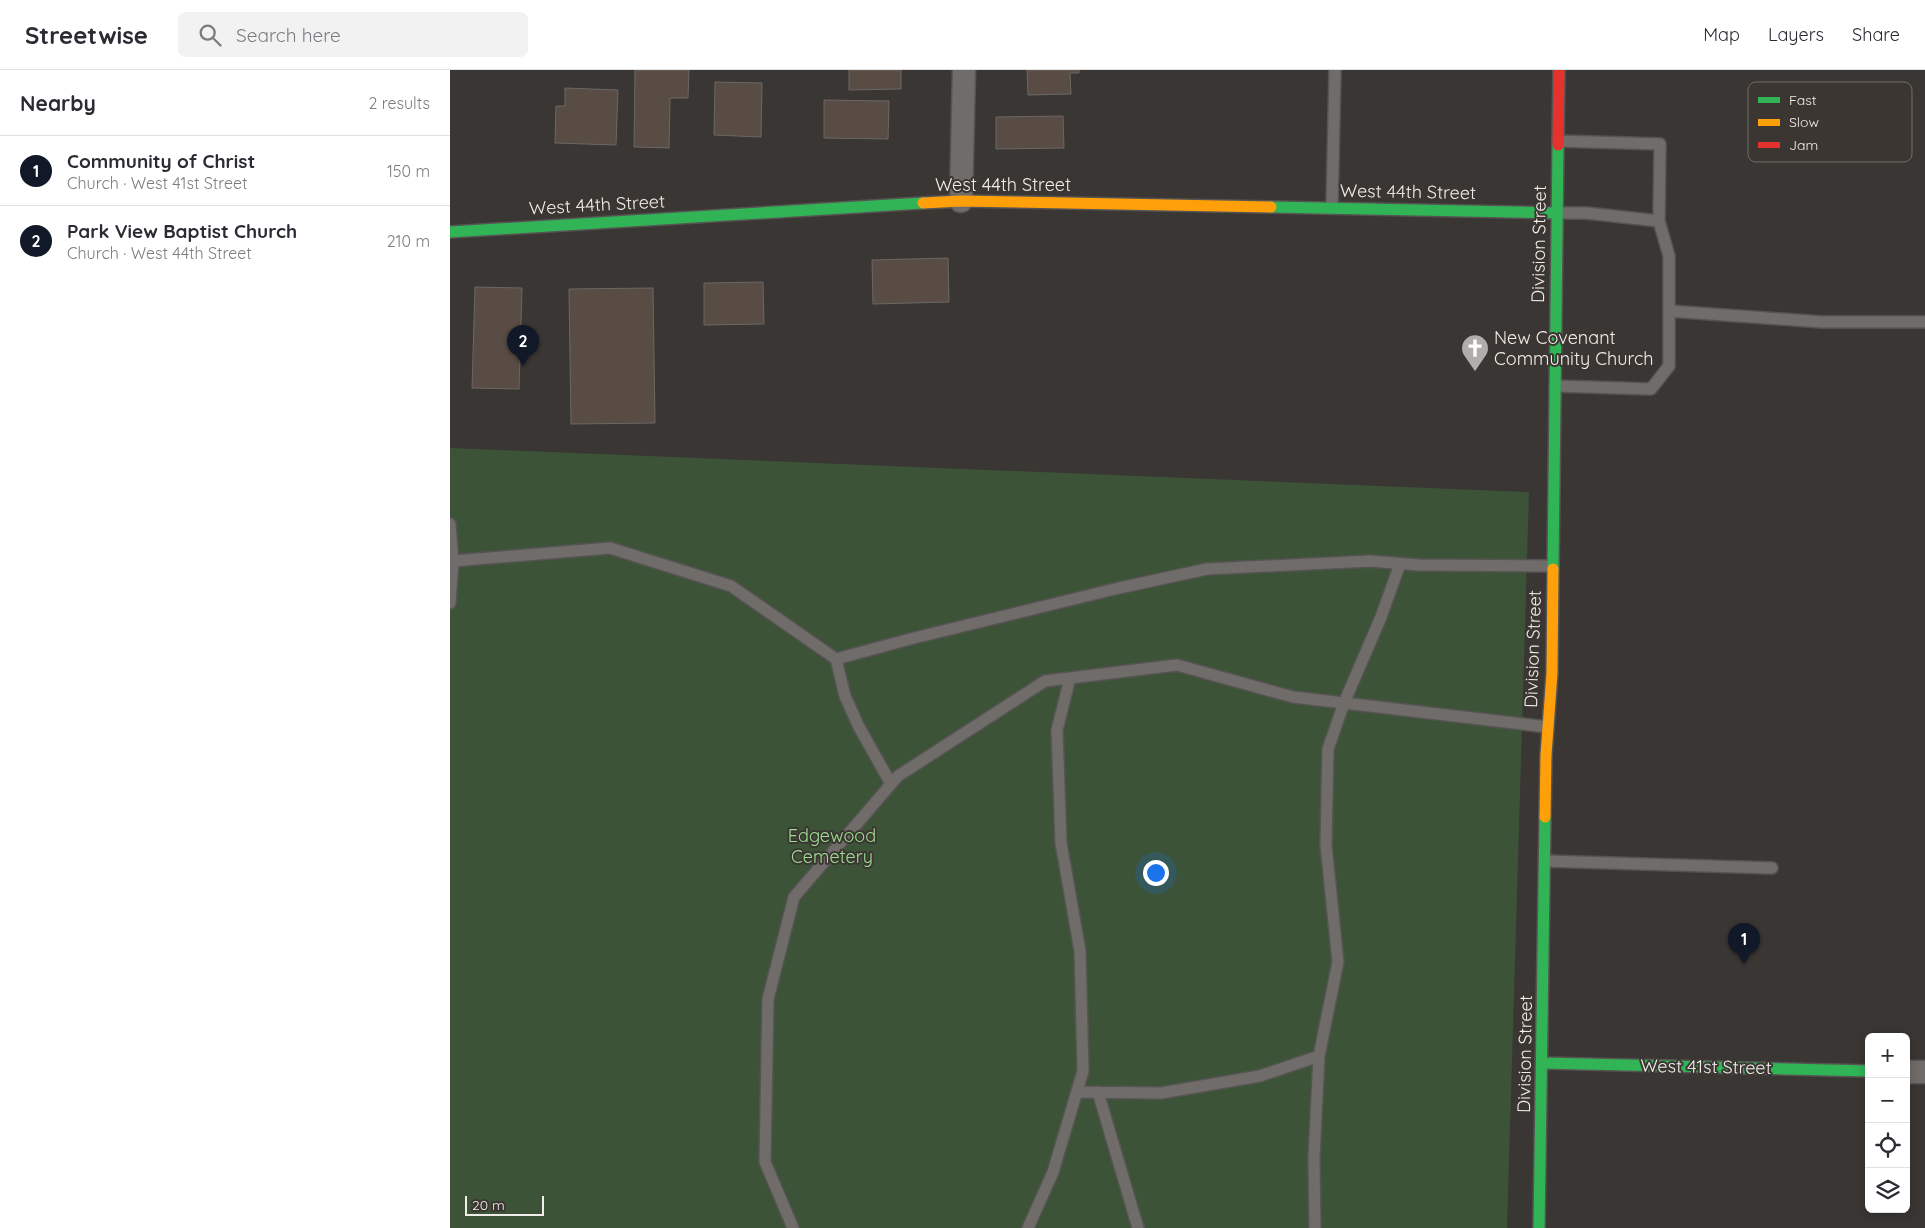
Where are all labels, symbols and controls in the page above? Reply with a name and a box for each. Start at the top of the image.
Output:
search box [178,12,528,57]
text: Streetwise [25,20,148,50]
icon: search [196,21,224,49]
text: Search here [236,23,341,47]
text: Map [1703,23,1740,46]
text: Layers [1768,23,1824,46]
text: Share [1852,23,1900,46]
legend [1748,82,1912,162]
text: Nearby [20,90,96,116]
text: Fast [1789,91,1817,109]
text: 2 results [368,93,430,113]
text: Slow [1789,113,1819,131]
text: Jam [1789,136,1818,154]
text: Community of Christ [67,149,255,173]
text: 1 [33,161,39,181]
text: 150 m [387,161,430,181]
text: Church · West 41st Street [67,173,248,193]
street label: West 44th Street [935,173,1071,196]
street label: West 44th Street [1340,179,1476,204]
street label: Division Street [1526,185,1551,303]
street label: West 44th Street [528,189,666,220]
text: Park View Baptist Church [67,219,297,243]
text: 2 [31,231,41,251]
text: 210 m [387,231,430,251]
text: Church · West 44th Street [67,243,252,263]
pin: 2 [507,325,539,366]
place label: New Covenant Community Church [1494,326,1654,370]
church icon: New Covenant Community Church [1460,333,1490,372]
street label: Division Street [1519,590,1546,708]
park label: Edgewood Cemetery [788,824,876,868]
your location [1143,860,1169,886]
pin: 1 [1728,923,1760,964]
street label: Division Street [1512,995,1537,1113]
map controls [1865,1033,1910,1213]
button: + [1865,1033,1910,1078]
street label: West 41st Street [1640,1054,1772,1079]
button: − [1865,1078,1910,1123]
button: locate [1865,1123,1910,1168]
button: layers [1865,1168,1910,1213]
scale bar [465,1193,544,1216]
text: 20 m [472,1196,505,1214]

